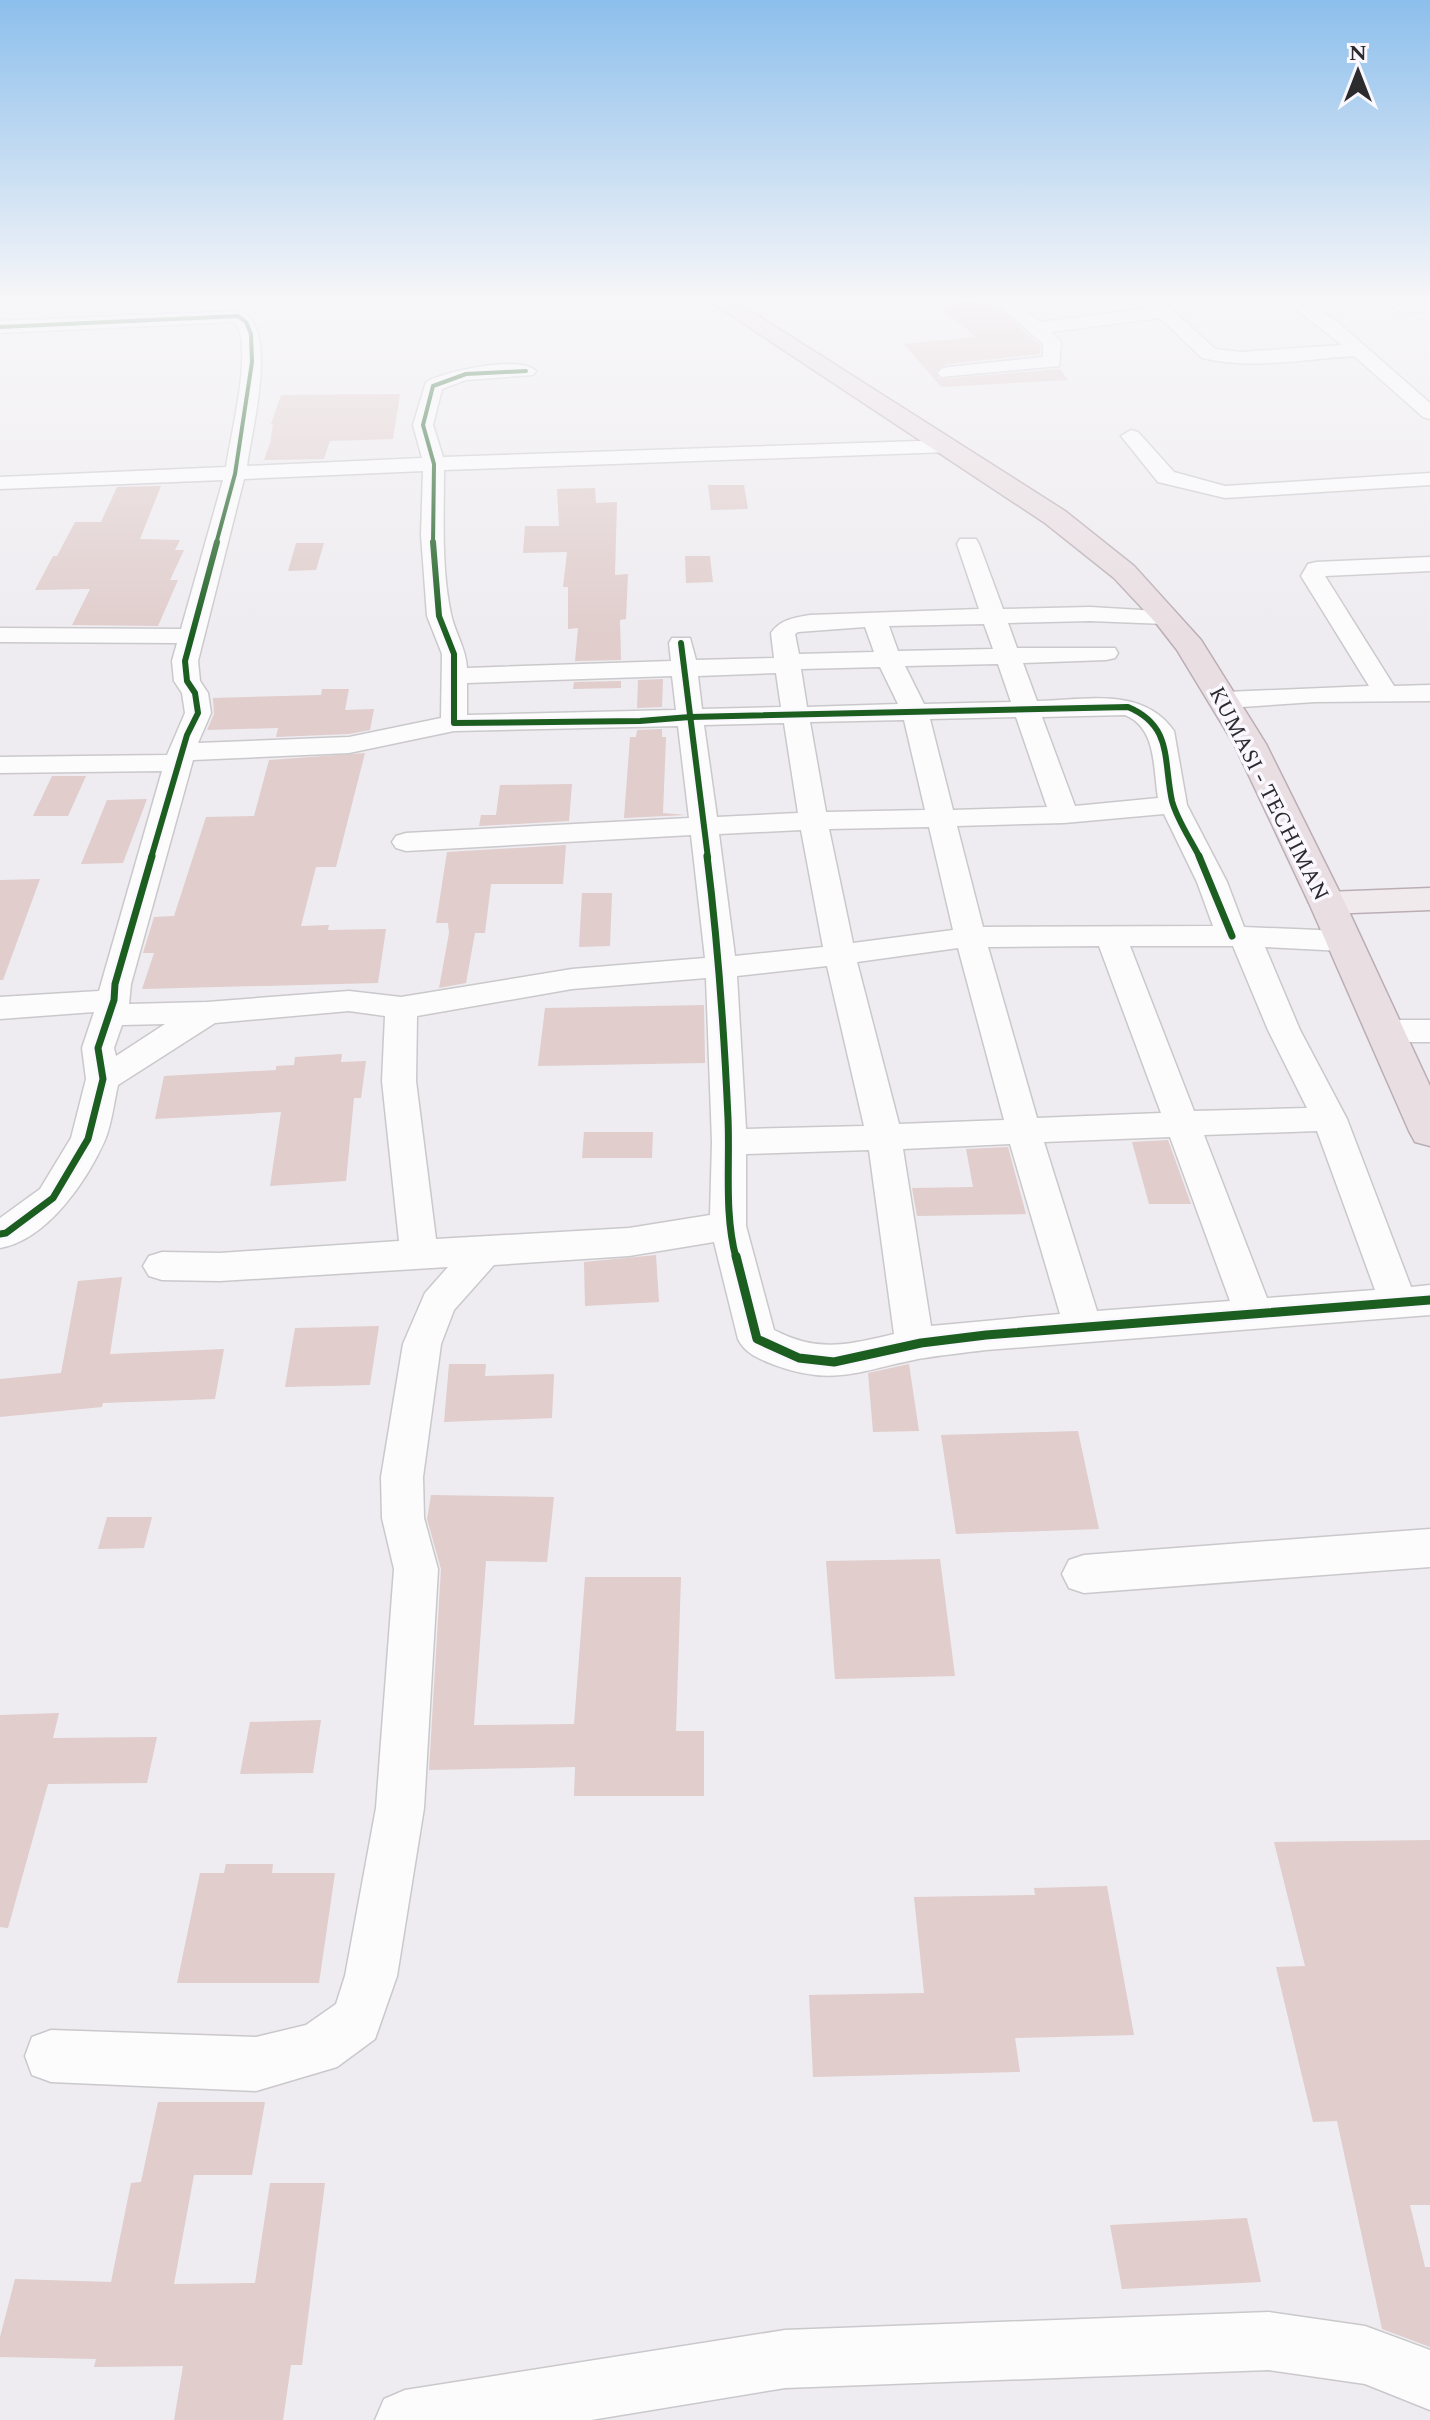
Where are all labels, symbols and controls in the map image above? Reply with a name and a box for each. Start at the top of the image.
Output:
north arrow [1318,32,1398,112]
text: N [1349,37,1367,70]
street label: KUMASI - TECHIMAN [1200,681,1337,907]

